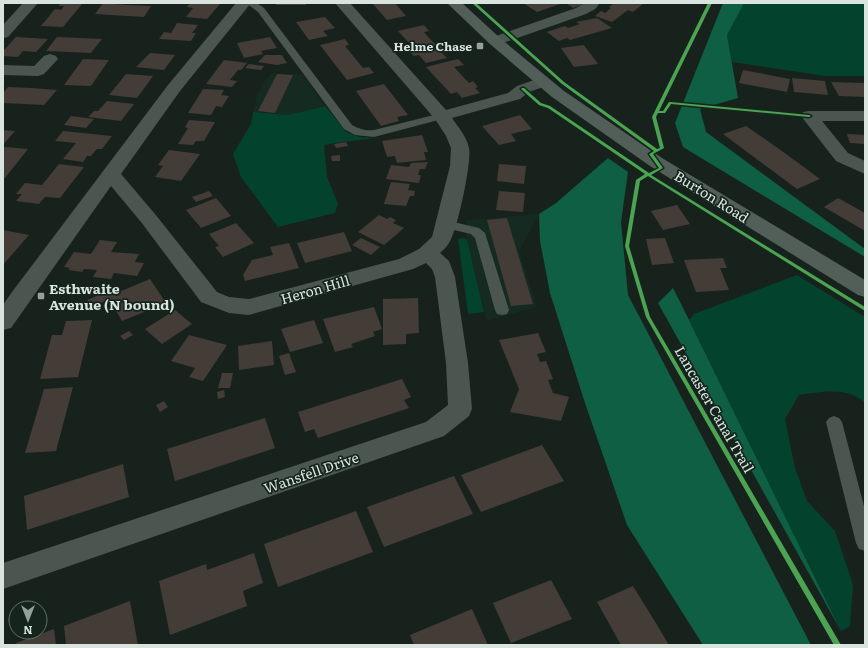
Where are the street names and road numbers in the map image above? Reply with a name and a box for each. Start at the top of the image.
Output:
street label: Burton Road [671,165,753,227]
street label: Heron Hill [278,269,352,308]
street label: Lancaster Canal Trail [671,342,760,476]
street label: Wansfell Drive [261,446,361,498]

